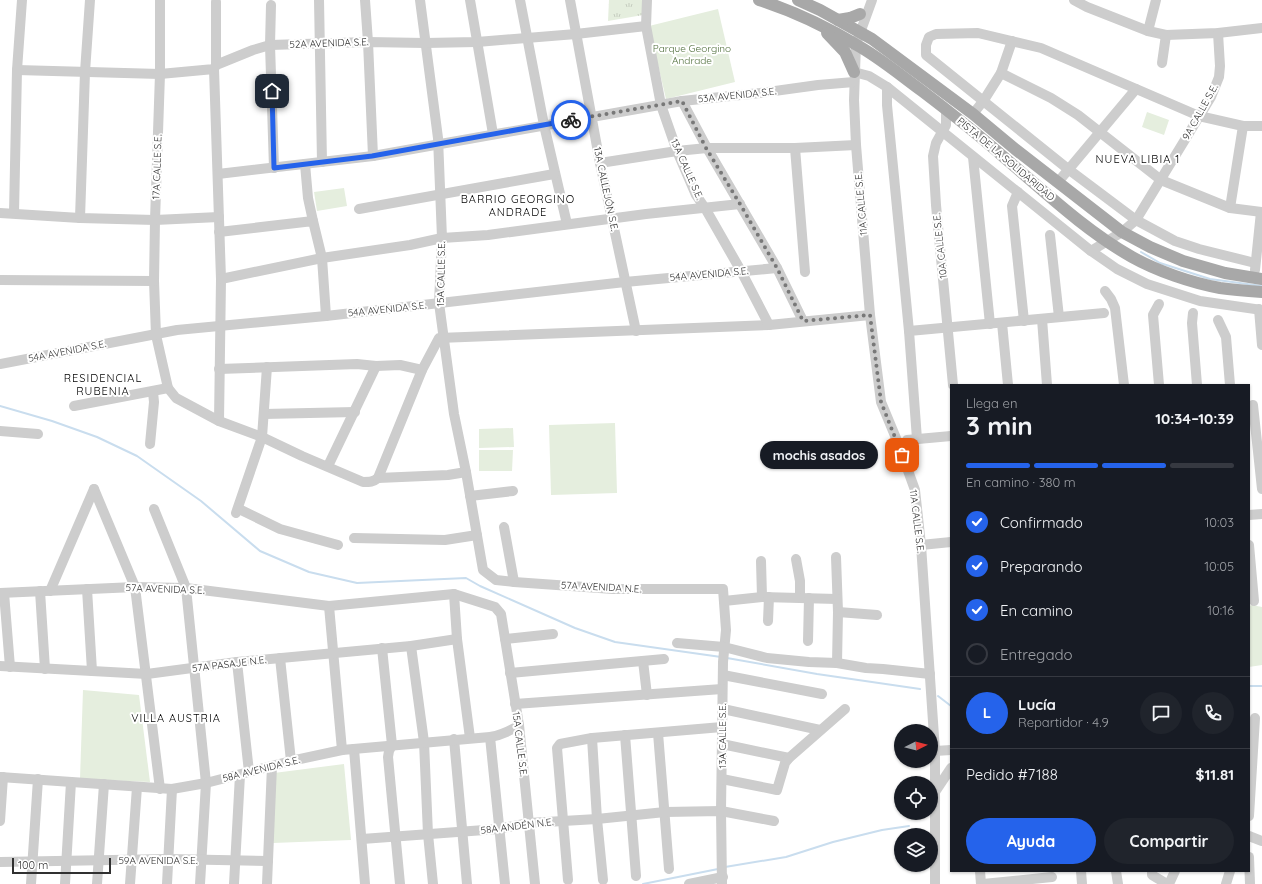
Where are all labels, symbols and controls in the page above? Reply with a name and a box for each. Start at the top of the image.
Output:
street label: 52A AVENIDA S.E. [289,35,369,51]
park label: Parque Georgino Andrade [653,42,731,67]
pin [255,74,289,108]
icon: home [261,80,283,102]
street label: 9A CALLE S.E. [1179,82,1221,142]
street label: 53A AVENIDA S.E. [697,84,777,106]
courier [551,100,591,140]
icon: bike [560,109,582,131]
street label: PISTA DE LA SOLIDARIDAD [954,114,1058,204]
street label: 17A CALLE S.E. [149,134,165,200]
street label: 13A CALLE S.E. [668,137,706,202]
street label: 13A CALLEJÓN S.E. [591,146,621,232]
district label: NUEVA LIBIA 1 [1096,152,1180,166]
street label: 11A CALLE S.E. [852,172,870,236]
district label: BARRIO GEORGINO ANDRADE [461,192,575,219]
street label: 10A CALLE S.E. [930,212,950,279]
street label: 15A CALLE S.E. [434,241,448,307]
street label: 54A AVENIDA S.E. [669,264,749,284]
street label: 54A AVENIDA S.E. [347,298,427,320]
street label: 54A AVENIDA S.E. [27,337,107,365]
district label: RESIDENCIAL RUBENIA [64,371,142,398]
text: Llega en [966,395,1017,411]
text: 3 min [966,409,1033,442]
text: 10:34–10:39 [1155,409,1234,428]
pin [885,438,919,472]
callout: mochis asados [760,441,878,469]
icon: bag [891,444,913,466]
text: mochis asados [773,447,865,463]
text: En camino · 380 m [966,474,1076,490]
street label: 11A CALLE S.E. [907,489,927,554]
icon: check [966,511,988,533]
text: Confirmado [1000,513,1083,532]
text: 10:03 [1204,514,1234,530]
icon: check [966,555,988,577]
text: Preparando [1000,557,1083,576]
text: 10:05 [1204,558,1234,574]
street label: 57A AVENIDA N.E. [561,578,642,596]
street label: 57A AVENIDA S.E. [125,581,205,597]
icon: check [966,599,988,621]
text: En camino [1000,601,1073,620]
text: 10:16 [1207,602,1234,618]
text: Entregado [1000,645,1073,664]
street label: 57A PASAJE N.E. [191,653,267,675]
button: chat [1140,692,1182,734]
button: phone [1192,692,1234,734]
text: Lucía [1018,695,1056,714]
street label: 13A CALLE S.E. [716,703,729,769]
text: L [983,703,991,722]
district label: VILLA AUSTRIA [131,711,221,725]
street label: 15A CALLE S.E. [510,711,530,777]
text: Repartidor · 4.9 [1018,714,1109,730]
north arrow [894,724,938,768]
map controls [894,724,938,872]
street label: 58A AVENIDA S.E. [221,753,301,785]
text: Pedido #7188 [966,765,1058,784]
text: $11.81 [1196,765,1234,784]
button: locate [894,776,938,820]
street label: 58A ANDÉN N.E. [480,815,554,837]
button: Ayuda [966,818,1096,864]
button: Compartir [1104,818,1234,864]
button: layers [894,828,938,872]
street label: 59A AVENIDA S.E. [118,854,198,867]
scale bar [12,856,111,875]
text: 100 m [18,858,48,872]

